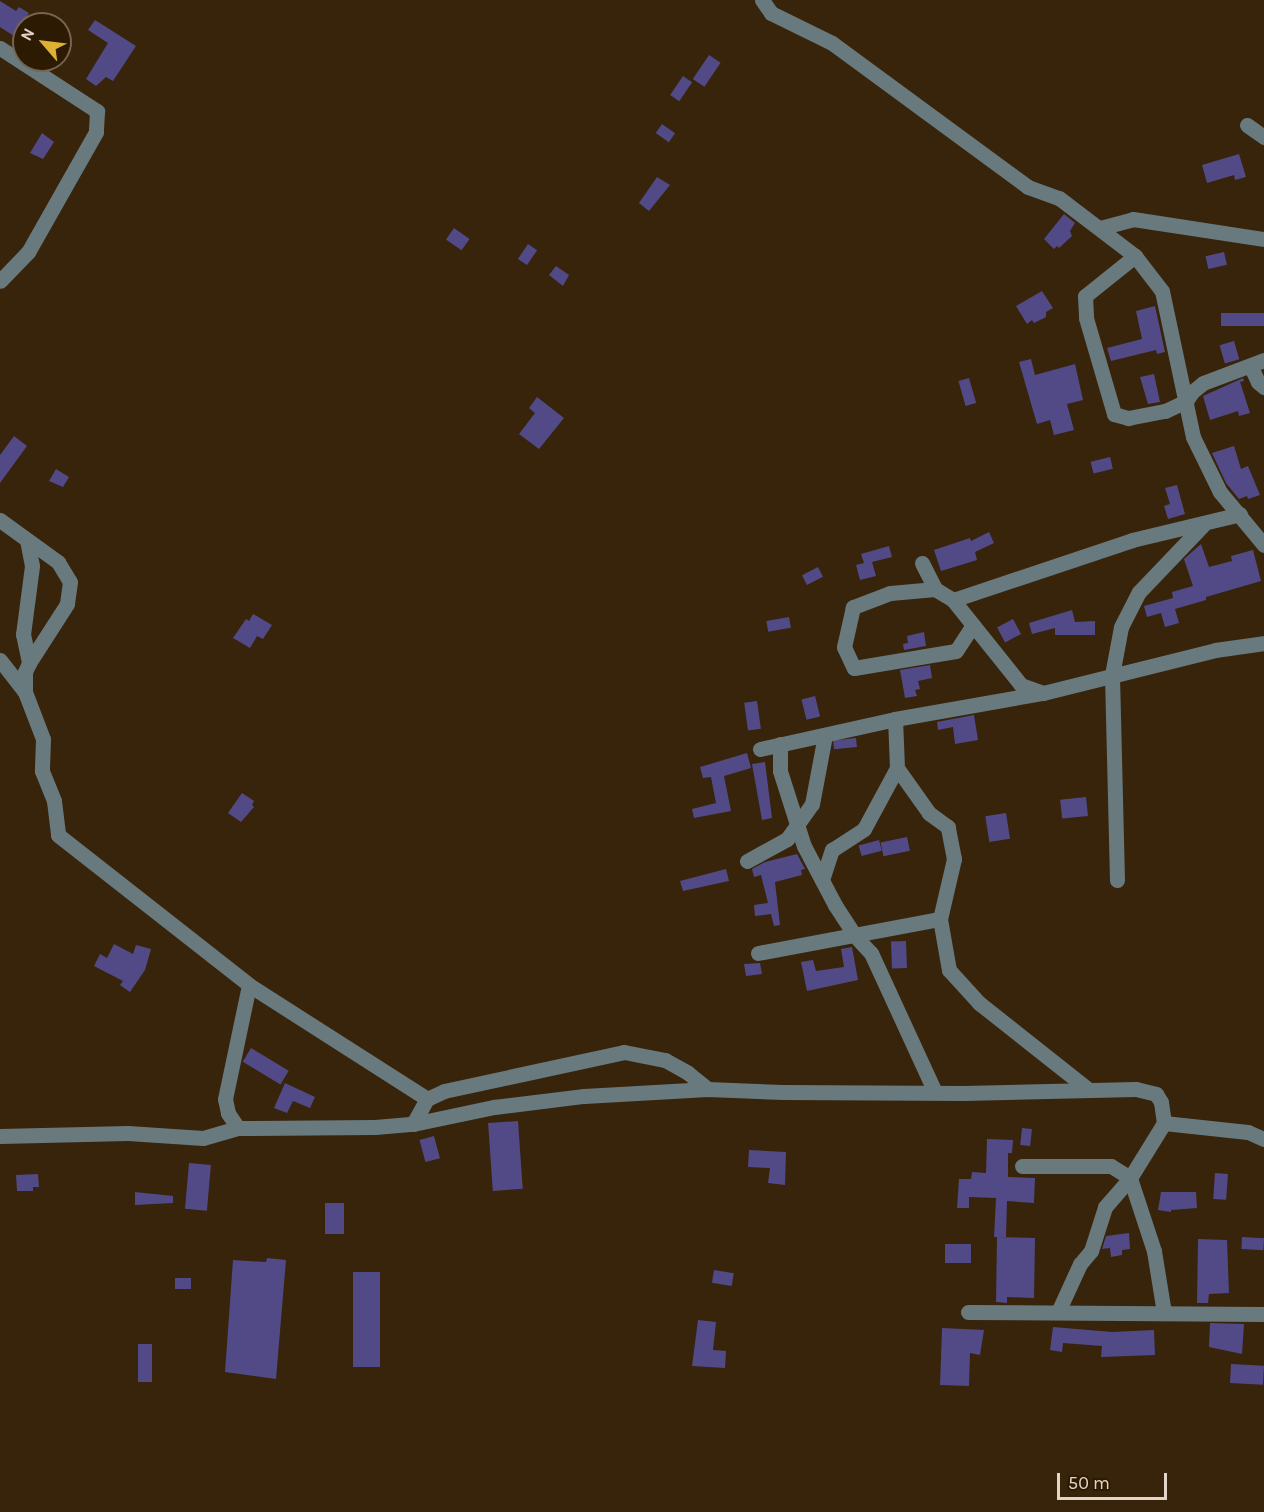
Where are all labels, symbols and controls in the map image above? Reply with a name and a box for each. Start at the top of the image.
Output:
north arrow [12,12,72,72]
text: N [16,25,39,44]
scale bar [1060,1461,1170,1499]
text: 50 m [1068,1472,1110,1494]

